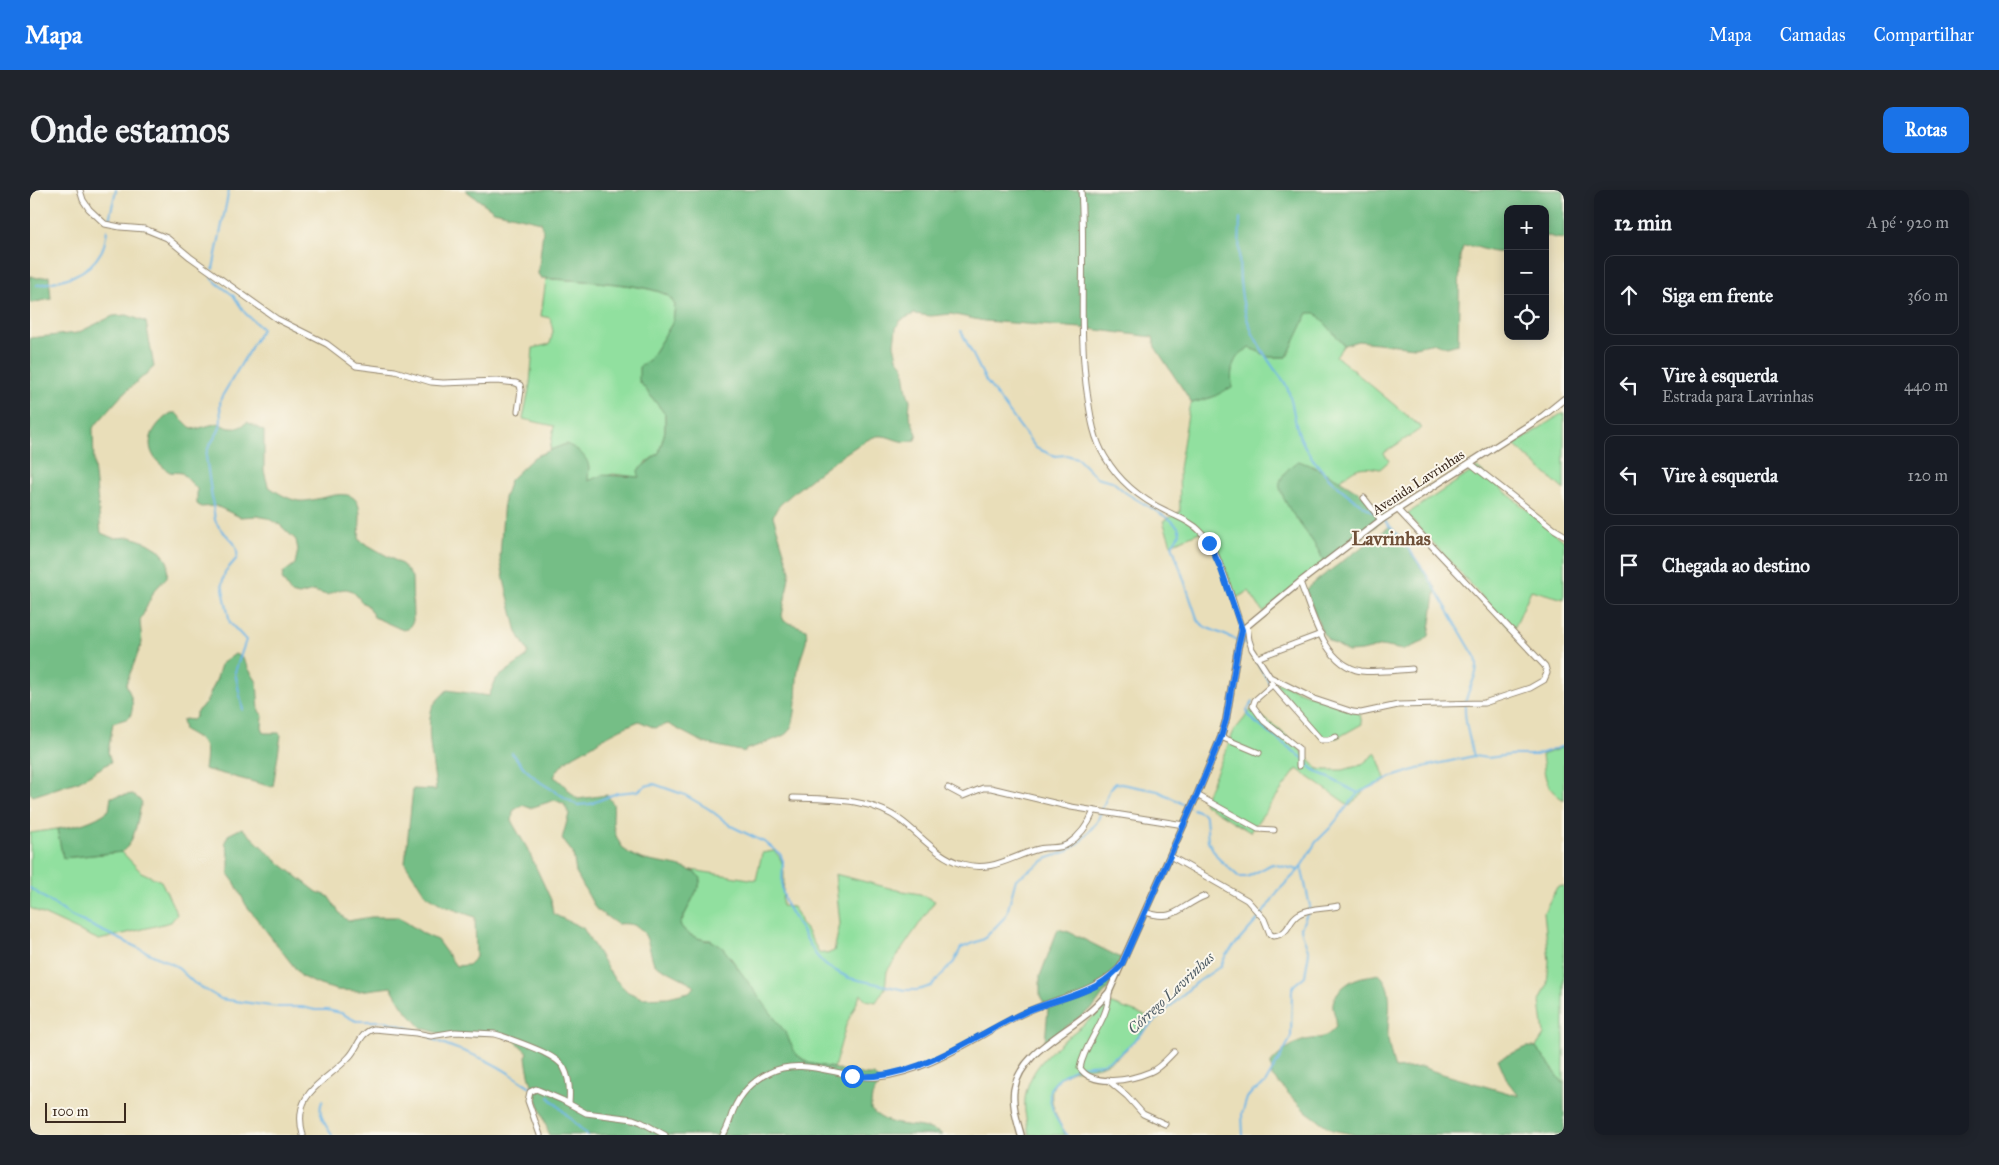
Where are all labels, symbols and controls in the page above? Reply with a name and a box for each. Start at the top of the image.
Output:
text: Mapa [25,20,82,50]
text: Mapa [1709,24,1752,46]
text: Camadas [1780,24,1846,46]
text: Compartilhar [1874,24,1974,46]
button: Rotas [1883,107,1969,153]
text: Onde estamos [30,109,230,152]
map controls [1504,205,1549,340]
button: + [1504,205,1549,250]
text: 12 min [1614,210,1672,236]
text: A pé · 920 m [1867,213,1949,232]
button: − [1504,250,1549,295]
icon: ahead [1615,281,1643,309]
text: Siga em frente [1662,284,1773,307]
text: 360 m [1907,286,1948,305]
button: locate [1504,295,1549,340]
text: Vire à esquerda [1662,364,1778,387]
icon: left [1615,371,1643,399]
text: 440 m [1904,376,1948,395]
text: Estrada para Lavrinhas [1662,387,1814,406]
street label: Avenida Lavrinhas [1368,446,1468,519]
icon: left [1615,461,1643,489]
text: Vire à esquerda [1662,464,1778,487]
text: 120 m [1908,466,1948,485]
district label: Lavrinhas [1351,527,1431,550]
route end [1198,532,1221,555]
icon: arrive [1615,551,1643,579]
text: Chegada ao destino [1662,554,1810,577]
water label: Córrego Lavrinhas [1124,948,1218,1038]
route start [841,1065,864,1088]
scale bar [45,1100,126,1123]
text: 100 m [52,1103,89,1120]

